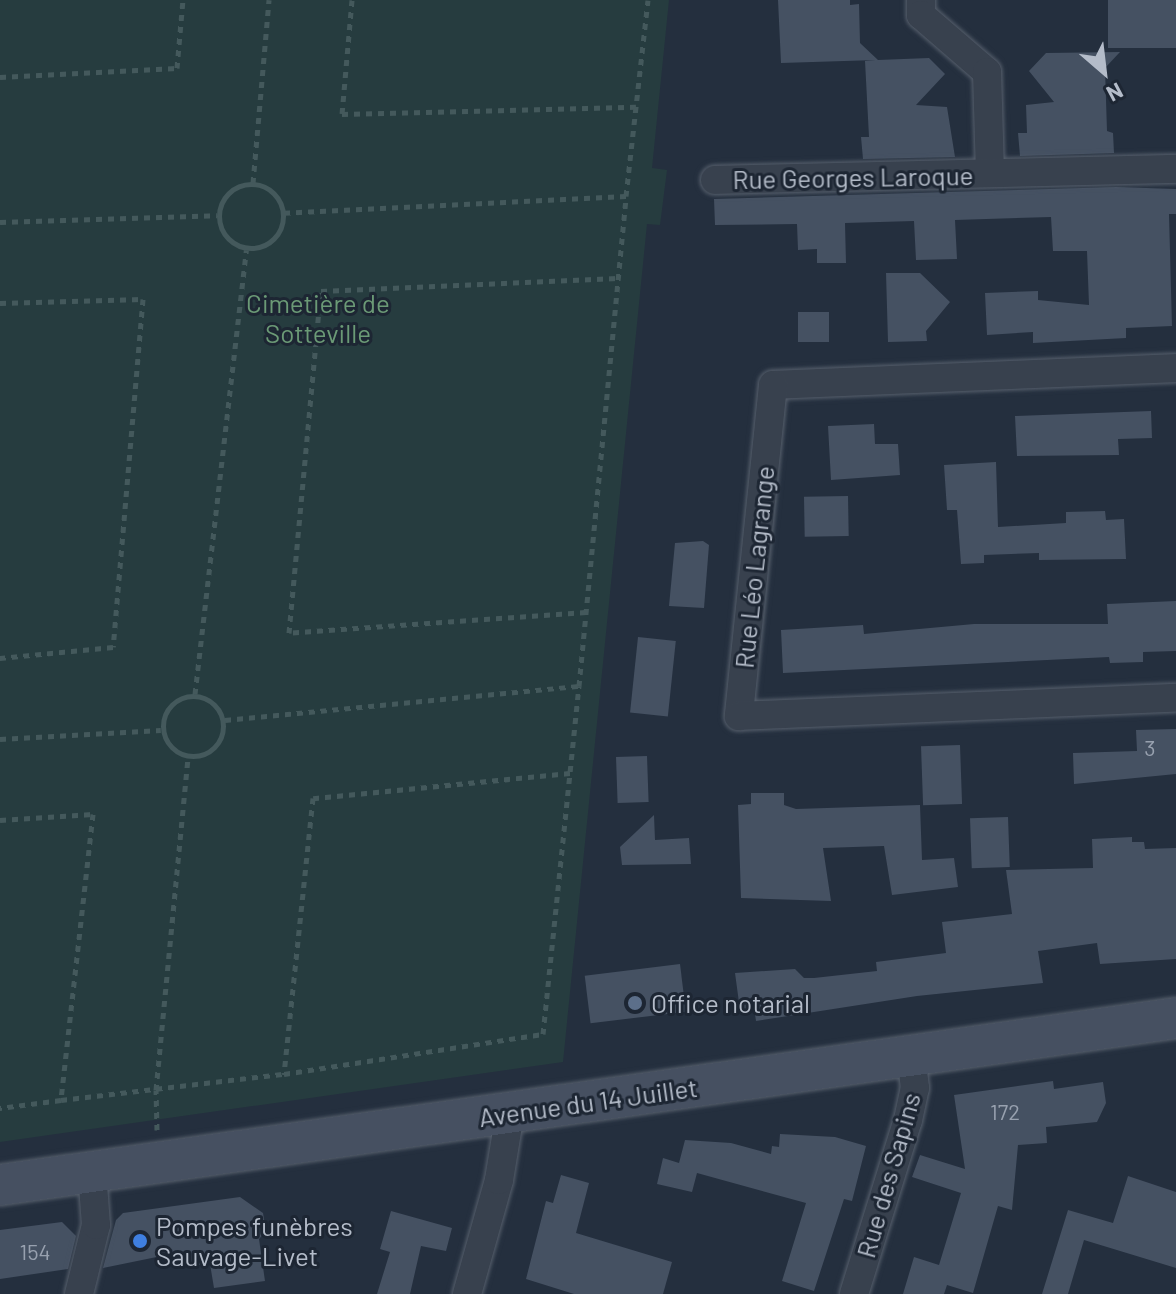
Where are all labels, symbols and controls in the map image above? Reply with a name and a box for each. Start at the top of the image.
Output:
north arrow [1064,32,1144,112]
text: N [1103,78,1128,108]
street label: Rue Georges Laroque [732,159,974,195]
park label: Cimetière de Sotteville [246,287,390,348]
street label: Rue Léo Lagrange [728,464,780,670]
house number: 3 [1144,735,1156,761]
place label: Office notarial [651,987,810,1019]
marker: Office notarial [626,994,644,1012]
street label: Avenue du 14 Juillet [477,1071,699,1133]
street label: Rue des Sapins [850,1089,926,1261]
house number: 172 [990,1099,1020,1125]
place label: Pompes funèbres Sauvage-Livet [156,1210,353,1272]
marker: Pompes funèbres Sauvage-Livet [131,1232,149,1250]
house number: 154 [19,1239,51,1265]

